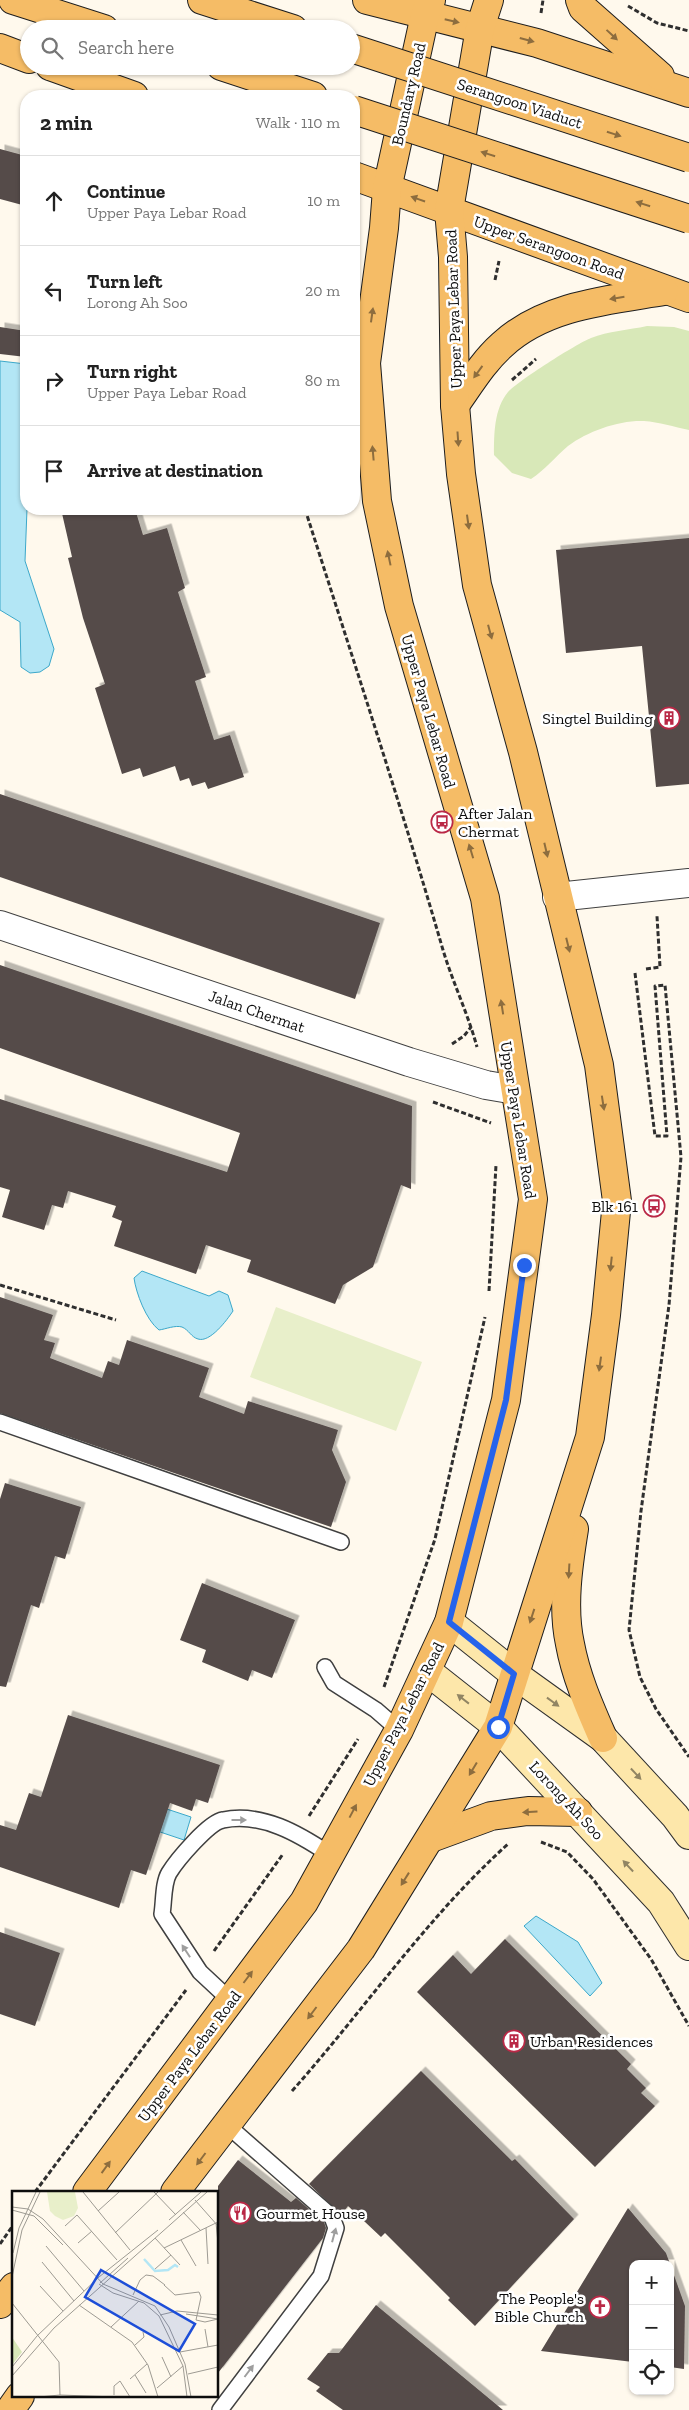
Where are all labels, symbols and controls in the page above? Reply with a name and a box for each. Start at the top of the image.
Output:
one-way arrow [445,17,460,25]
search box [20,20,360,75]
one-way arrow [606,29,618,41]
icon: search [38,34,66,62]
text: Search here [78,36,174,59]
one-way arrow [519,36,534,44]
street label: Boundary Road [387,41,430,147]
street label: Serangoon Viaduct [455,74,585,133]
text: 2 min [40,110,92,135]
text: Walk · 110 m [256,113,340,132]
one-way arrow [606,130,621,138]
one-way arrow [480,150,495,158]
text: Continue [87,180,165,203]
icon: ahead [40,187,68,215]
text: 10 m [307,191,340,210]
one-way arrow [410,195,425,203]
one-way arrow [635,200,650,207]
text: Upper Paya Lebar Road [87,203,246,222]
street label: Upper Serangoon Road [471,211,627,284]
street label: Upper Paya Lebar Road [441,229,466,389]
text: Turn left [87,270,162,293]
icon: left [40,277,68,305]
text: 20 m [305,281,340,300]
text: Lorong Ah Soo [87,293,188,312]
one-way arrow [609,295,625,303]
one-way arrow [368,306,376,322]
text: Turn right [87,360,177,383]
one-way arrow [473,365,483,379]
icon: right [40,367,68,395]
text: 80 m [305,371,340,390]
text: Upper Paya Lebar Road [87,383,246,402]
one-way arrow [454,432,462,448]
one-way arrow [369,445,377,461]
icon: arrive [40,457,68,485]
text: Arrive at destination [87,459,263,482]
one-way arrow [464,514,472,530]
one-way arrow [384,549,392,565]
one-way arrow [486,624,494,640]
street label: Upper Paya Lebar Road [397,632,460,791]
building icon: Singtel Building [657,706,681,730]
place label: Singtel Building [542,709,653,728]
place label: After Jalan Chermat [458,804,533,841]
bus stop icon: After Jalan Chermat [430,810,454,834]
one-way arrow [466,843,474,858]
one-way arrow [542,843,550,858]
one-way arrow [565,937,573,952]
street label: Jalan Chermat [206,986,307,1037]
one-way arrow [497,999,505,1015]
street label: Upper Paya Lebar Road [497,1040,540,1201]
one-way arrow [599,1095,607,1111]
bus stop icon: Blk 161 [642,1194,666,1218]
place label: Blk 161 [591,1197,638,1216]
route end [513,1254,536,1277]
one-way arrow [607,1256,615,1272]
one-way arrow [596,1356,604,1372]
one-way arrow [564,1563,572,1579]
one-way arrow [528,1609,536,1624]
street label: Upper Paya Lebar Road [359,1639,448,1790]
one-way arrow [456,1694,469,1705]
one-way arrow [546,1697,560,1707]
route start [487,1716,510,1739]
street label: Lorong Ah Soo [525,1757,608,1844]
one-way arrow [468,1763,477,1776]
one-way arrow [630,1768,642,1780]
one-way arrow [348,1804,357,1818]
one-way arrow [521,1808,537,1816]
one-way arrow [232,1815,248,1823]
one-way arrow [622,1860,634,1872]
one-way arrow [400,1873,409,1886]
one-way arrow [182,1945,191,1958]
one-way arrow [243,1970,253,1984]
street label: Upper Paya Lebar Road [134,1987,245,2126]
one-way arrow [307,2006,318,2019]
building icon: Urban Residences [502,2029,526,2053]
place label: Urban Residences [530,2032,653,2051]
one-way arrow [196,2152,206,2166]
one-way arrow [101,2160,111,2174]
inset map [12,2191,219,2398]
restaurant icon: Gourmet House [228,2201,252,2225]
place label: Gourmet House [256,2204,365,2223]
one-way arrow [330,2227,338,2242]
map controls [629,2260,674,2395]
button: + [629,2260,674,2305]
place label: The People's Bible Church [495,2289,584,2326]
church icon: The People's Bible Church [588,2295,612,2319]
button: − [629,2305,674,2350]
button: locate [629,2350,674,2395]
one-way arrow [244,2364,254,2378]

